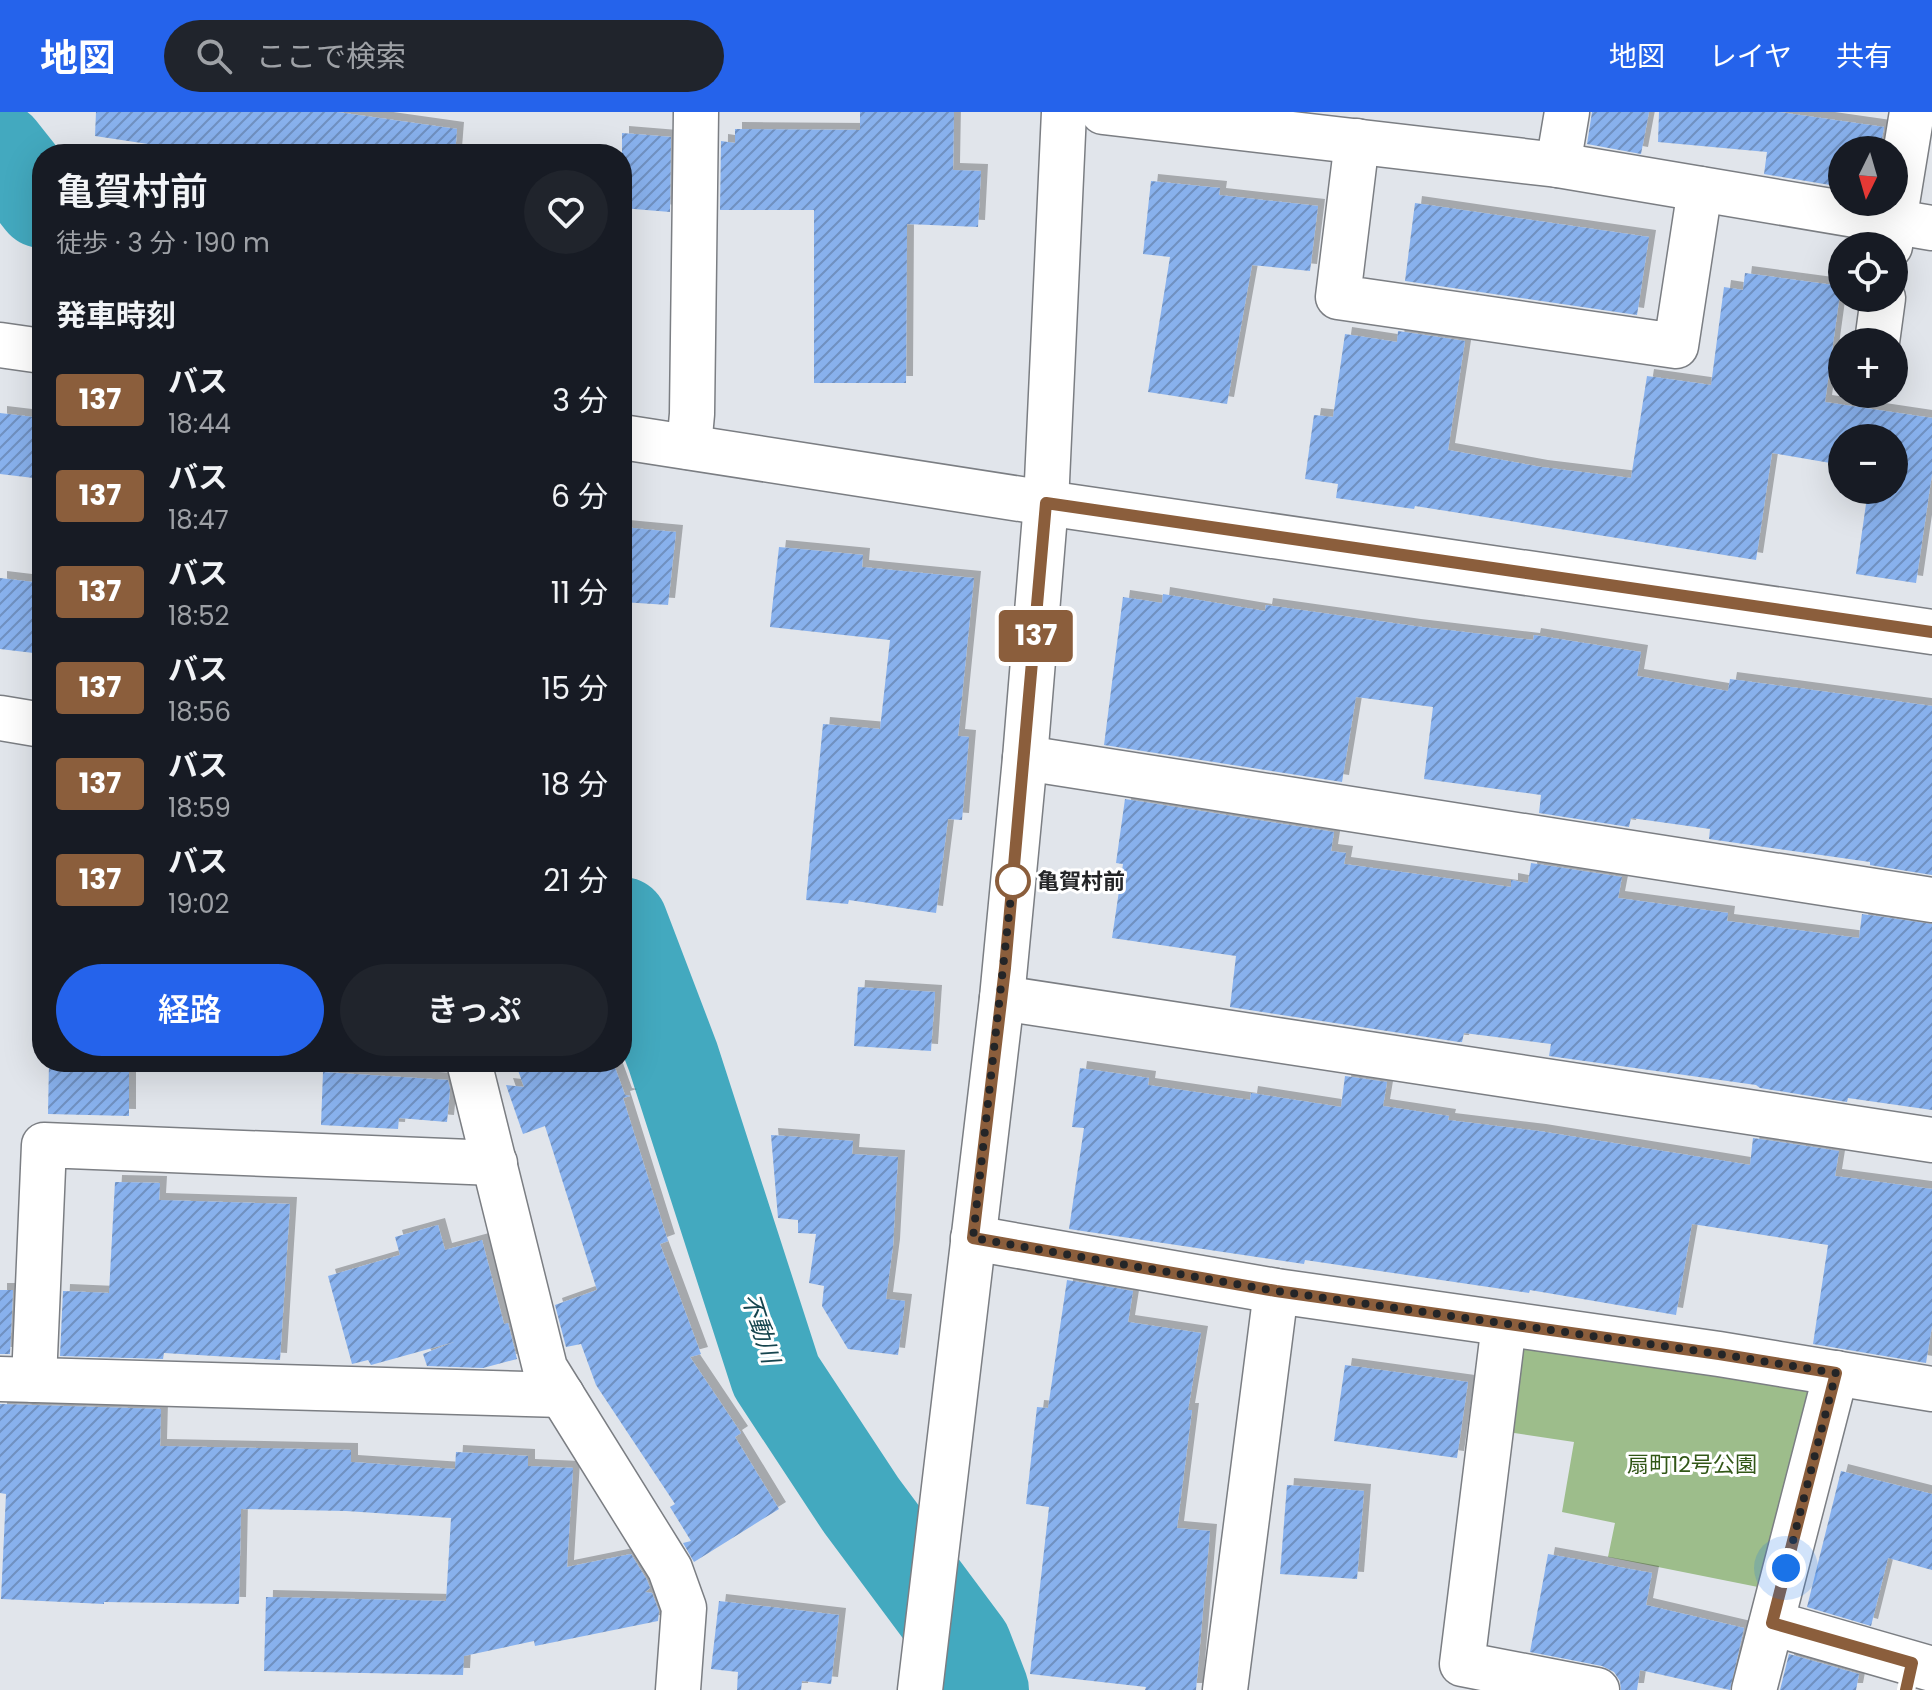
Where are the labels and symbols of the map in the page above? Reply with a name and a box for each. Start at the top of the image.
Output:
north arrow [1828,136,1908,216]
line badge: 137 [990,610,1082,662]
marker: 亀賀村前 [996,864,1030,898]
place label: 亀賀村前 [1037,866,1125,897]
water label: 不動川 [734,1289,789,1370]
park label: 扇町12号公園 [1627,1449,1757,1480]
your location [1766,1548,1806,1588]

